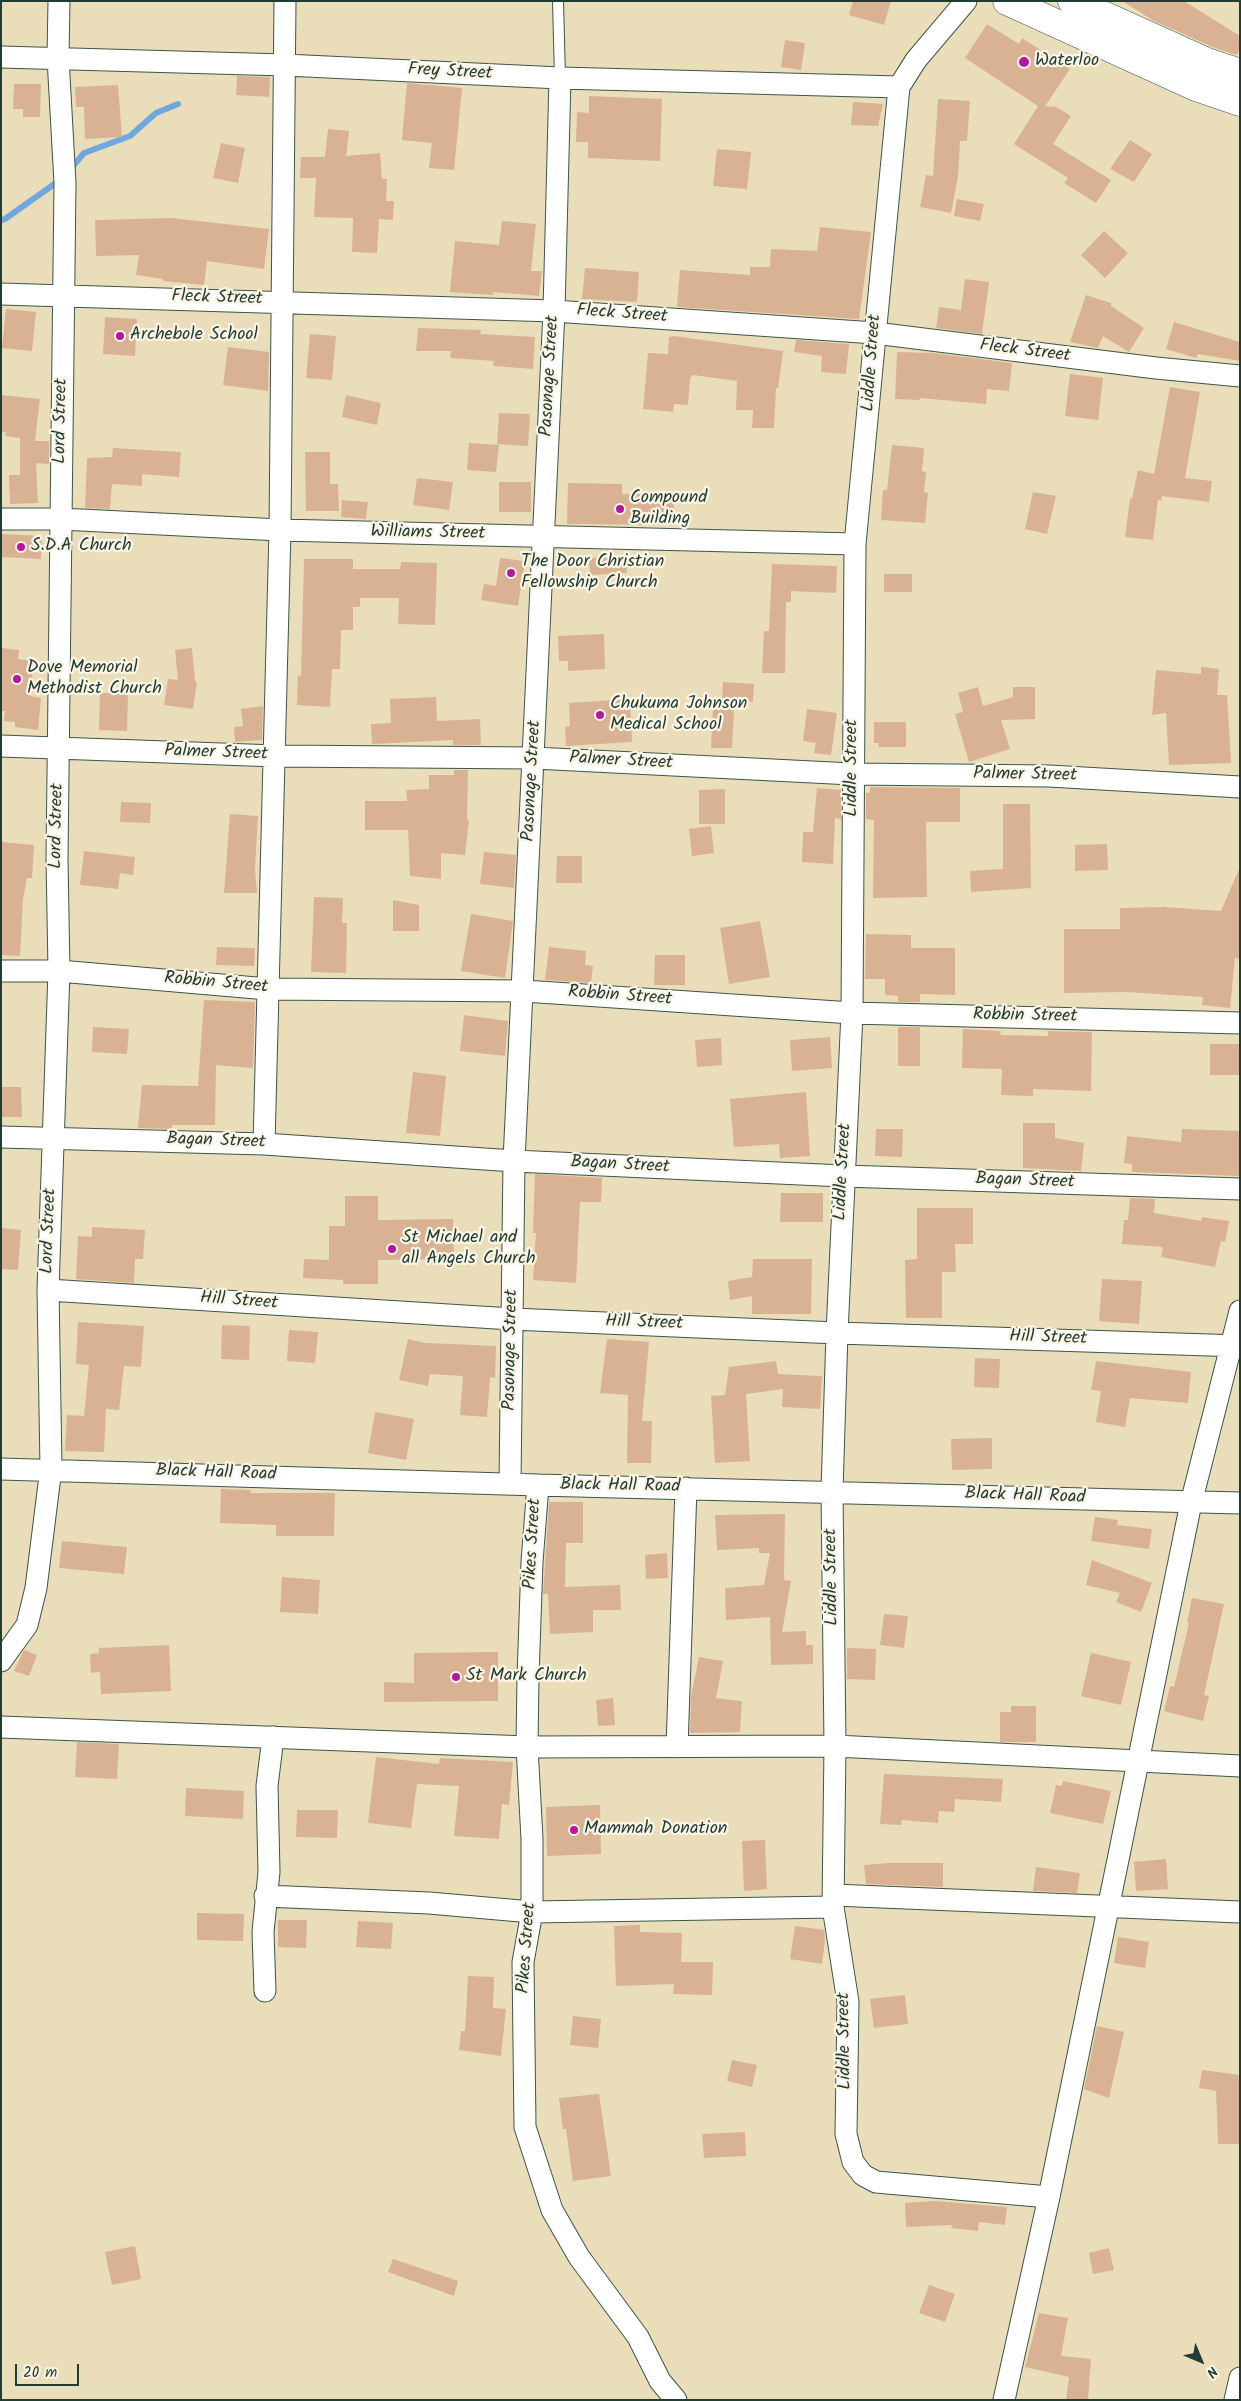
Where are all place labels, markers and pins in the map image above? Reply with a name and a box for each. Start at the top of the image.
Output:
place label: Waterloo [1035,51,1099,73]
marker: Waterloo [1017,55,1031,69]
place label: Archebole School [130,325,258,347]
marker: Archebole School [114,330,126,342]
place label: Compound Building [630,488,707,530]
marker: Compound Building [614,503,626,515]
place label: S.D.A Church [31,536,132,558]
marker: S.D.A Church [15,541,27,553]
place label: The Door Christian Fellowship Church [521,552,664,594]
marker: The Door Christian Fellowship Church [505,567,517,579]
place label: Dove Memorial Methodist Church [27,658,162,701]
marker: Dove Memorial Methodist Church [11,673,23,685]
place label: Chukuma Johnson Medical School [610,694,747,736]
marker: Chukuma Johnson Medical School [594,709,606,721]
place label: St Michael and all Angels Church [402,1228,536,1270]
marker: St Michael and all Angels Church [386,1243,398,1255]
place label: St Mark Church [466,1666,587,1688]
marker: St Mark Church [450,1671,462,1683]
place label: Mammah Donation [584,1819,727,1841]
marker: Mammah Donation [568,1824,580,1836]

